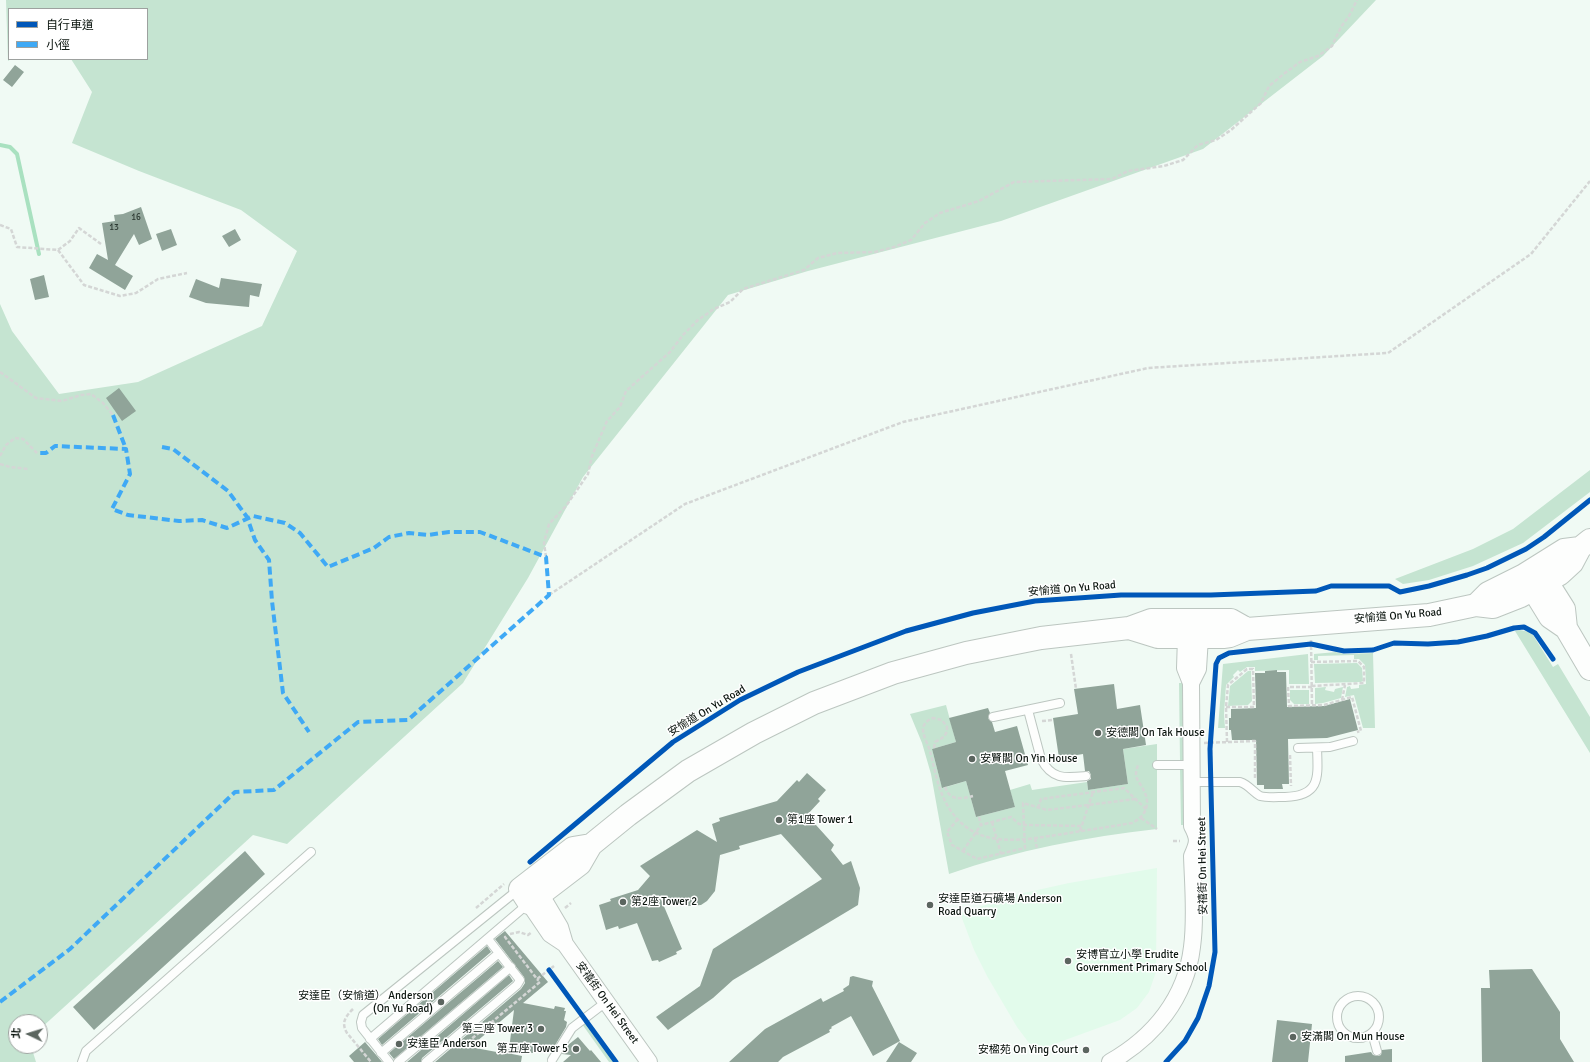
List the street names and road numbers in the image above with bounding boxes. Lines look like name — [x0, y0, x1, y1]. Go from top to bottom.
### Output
street label: 安愉道 On Yu Road — [1028, 579, 1116, 599]
street label: 安愉道 On Yu Road — [1354, 606, 1442, 626]
street label: 安愉道 On Yu Road — [666, 683, 748, 739]
street label: 安禧街 On Hei Street — [1196, 817, 1210, 915]
street label: 安禧街 On Hei Street — [573, 959, 641, 1047]

